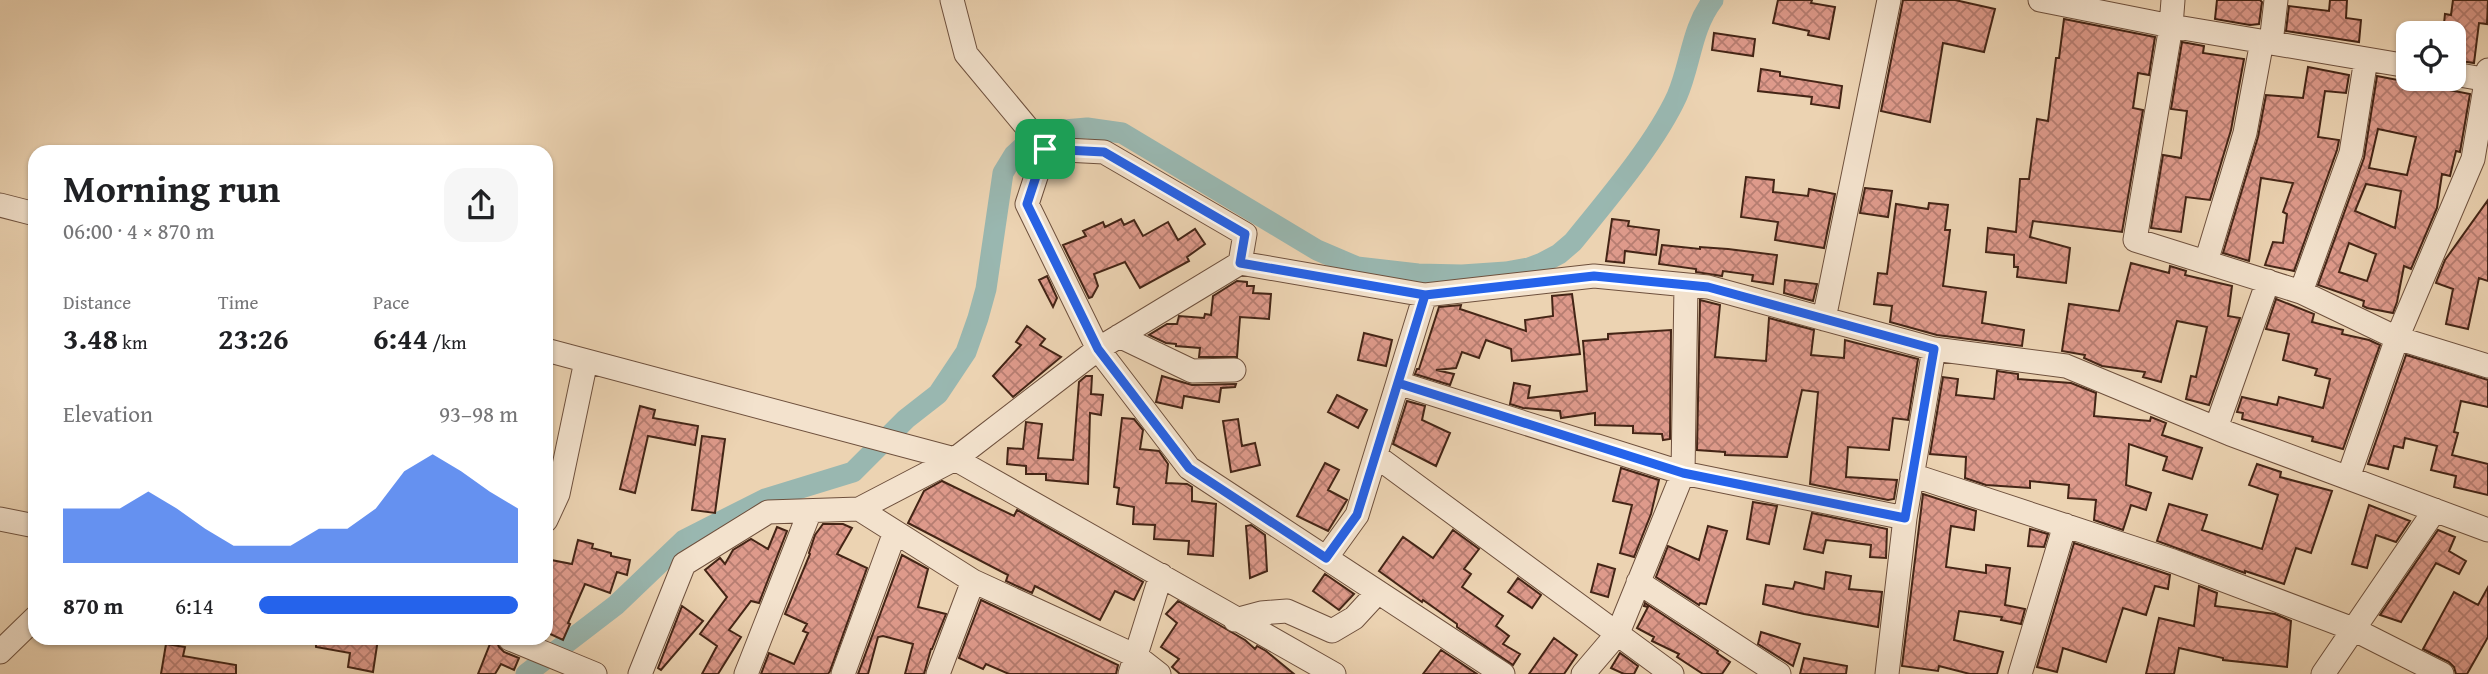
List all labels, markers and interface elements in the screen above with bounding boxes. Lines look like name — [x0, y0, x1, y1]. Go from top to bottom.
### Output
map controls — [2396, 21, 2466, 91]
button: locate — [2396, 21, 2466, 91]
pin — [1015, 119, 1075, 179]
icon: arrive — [1026, 130, 1064, 168]
text: Morning run — [63, 160, 280, 216]
button: share — [444, 168, 518, 242]
text: 06:00 · 4 × 870 m — [63, 214, 215, 247]
text: Distance — [63, 288, 131, 316]
text: Time — [218, 288, 258, 316]
text: Pace — [373, 288, 410, 316]
text: 3.48 — [63, 316, 118, 360]
text: 23:26 — [218, 316, 289, 360]
text: 6:44 — [373, 316, 428, 360]
text: km — [118, 328, 147, 356]
text: /km — [428, 328, 466, 356]
text: Elevation — [63, 397, 153, 430]
text: 93–98 m — [439, 397, 518, 430]
text: 870 m — [63, 589, 124, 622]
text: 6:14 — [175, 589, 214, 622]

